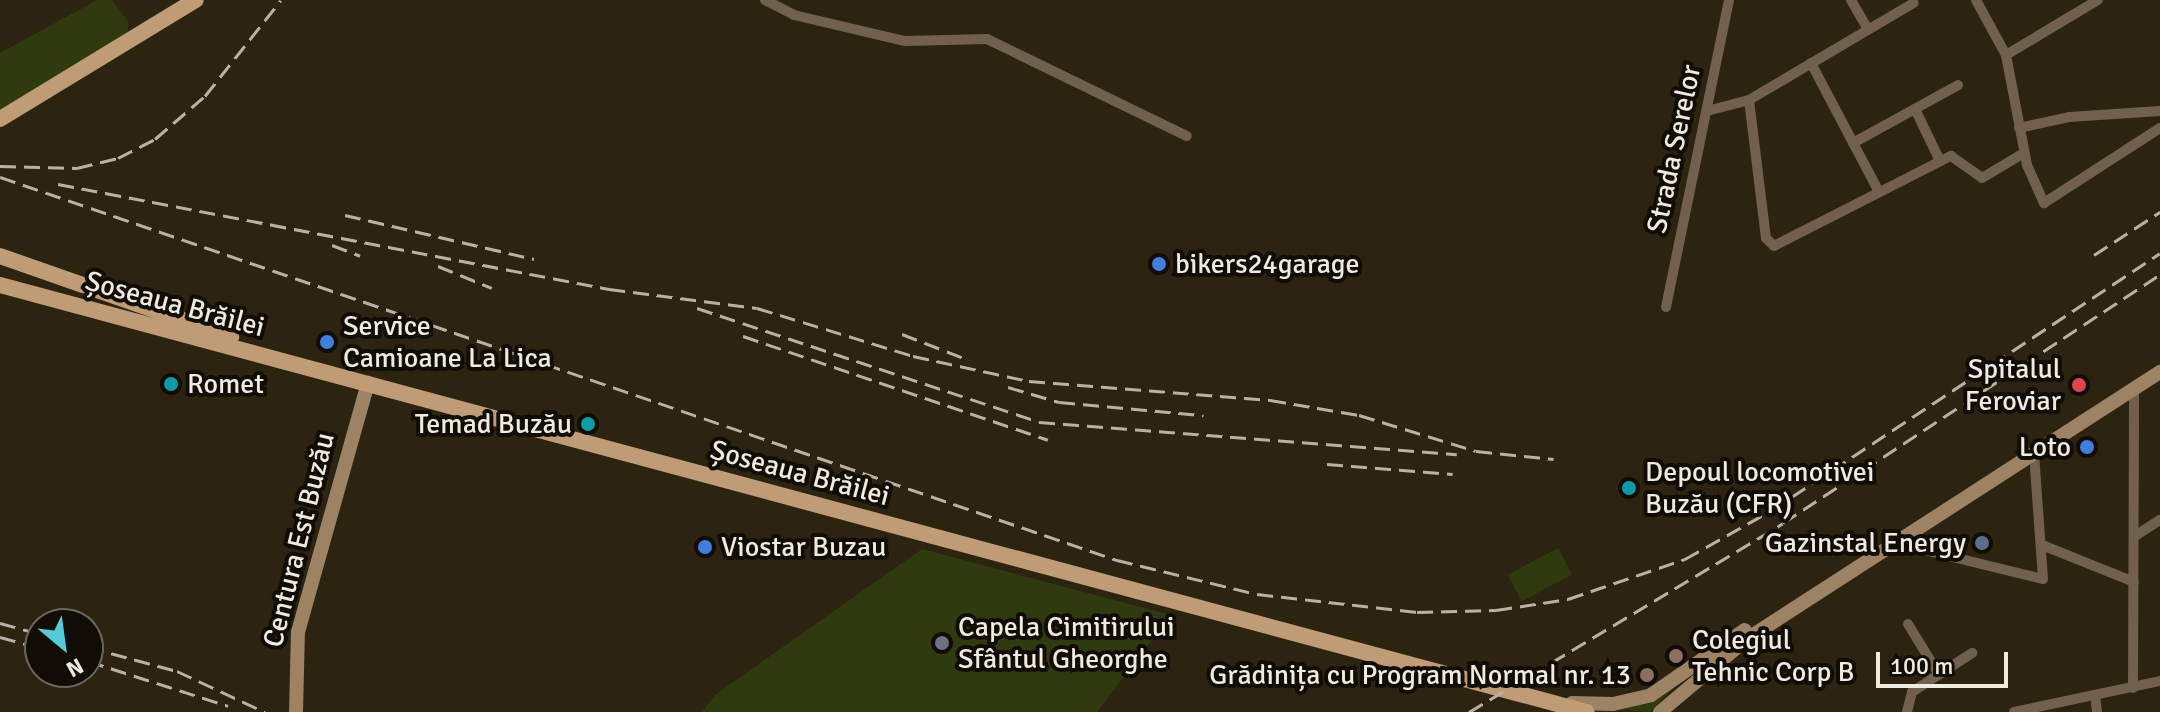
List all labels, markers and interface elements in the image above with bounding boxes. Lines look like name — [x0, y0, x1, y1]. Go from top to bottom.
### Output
street label: Strada Serelor — [1640, 62, 1708, 236]
place label: bikers24garage — [1175, 247, 1360, 281]
marker: bikers24garage — [1150, 255, 1168, 273]
street label: Șoseaua Brăilei — [82, 264, 268, 344]
place label: Service Camioane La Lica — [343, 309, 552, 375]
marker: Service Camioane La Lica — [318, 333, 336, 351]
place label: Spitalul Feroviar — [1965, 352, 2061, 418]
place label: Romet — [187, 367, 264, 401]
marker: Spitalul Feroviar — [2068, 374, 2090, 396]
marker: Romet — [162, 375, 180, 393]
place label: Temad Buzău — [415, 407, 572, 441]
marker: Temad Buzău — [579, 415, 597, 433]
street label: Centura Est Buzău — [256, 429, 342, 651]
place label: Loto — [2019, 430, 2071, 464]
street label: Șoseaua Brăilei — [707, 433, 893, 513]
marker: Loto — [2078, 438, 2096, 456]
place label: Depoul locomotivei Buzău (CFR) — [1645, 455, 1874, 521]
marker: Depoul locomotivei Buzău (CFR) — [1620, 479, 1638, 497]
place label: Gazinstal Energy — [1765, 526, 1966, 560]
place label: Viostar Buzau — [721, 530, 886, 564]
marker: Gazinstal Energy — [1973, 534, 1991, 552]
marker: Viostar Buzau — [696, 538, 714, 556]
north arrow — [24, 608, 104, 688]
place label: Capela Cimitirului Sfântul Gheorghe — [958, 610, 1175, 676]
place label: Colegiul Tehnic Corp B — [1692, 623, 1854, 689]
marker: Capela Cimitirului Sfântul Gheorghe — [933, 634, 951, 652]
scale bar — [1880, 636, 2012, 686]
marker: Colegiul Tehnic Corp B — [1667, 647, 1685, 665]
text: 100 m — [1890, 651, 1953, 681]
text: N — [62, 652, 88, 683]
place label: Grădinița cu Program Normal nr. 13 — [1209, 658, 1631, 692]
marker: Grădinița cu Program Normal nr. 13 — [1638, 666, 1656, 684]

